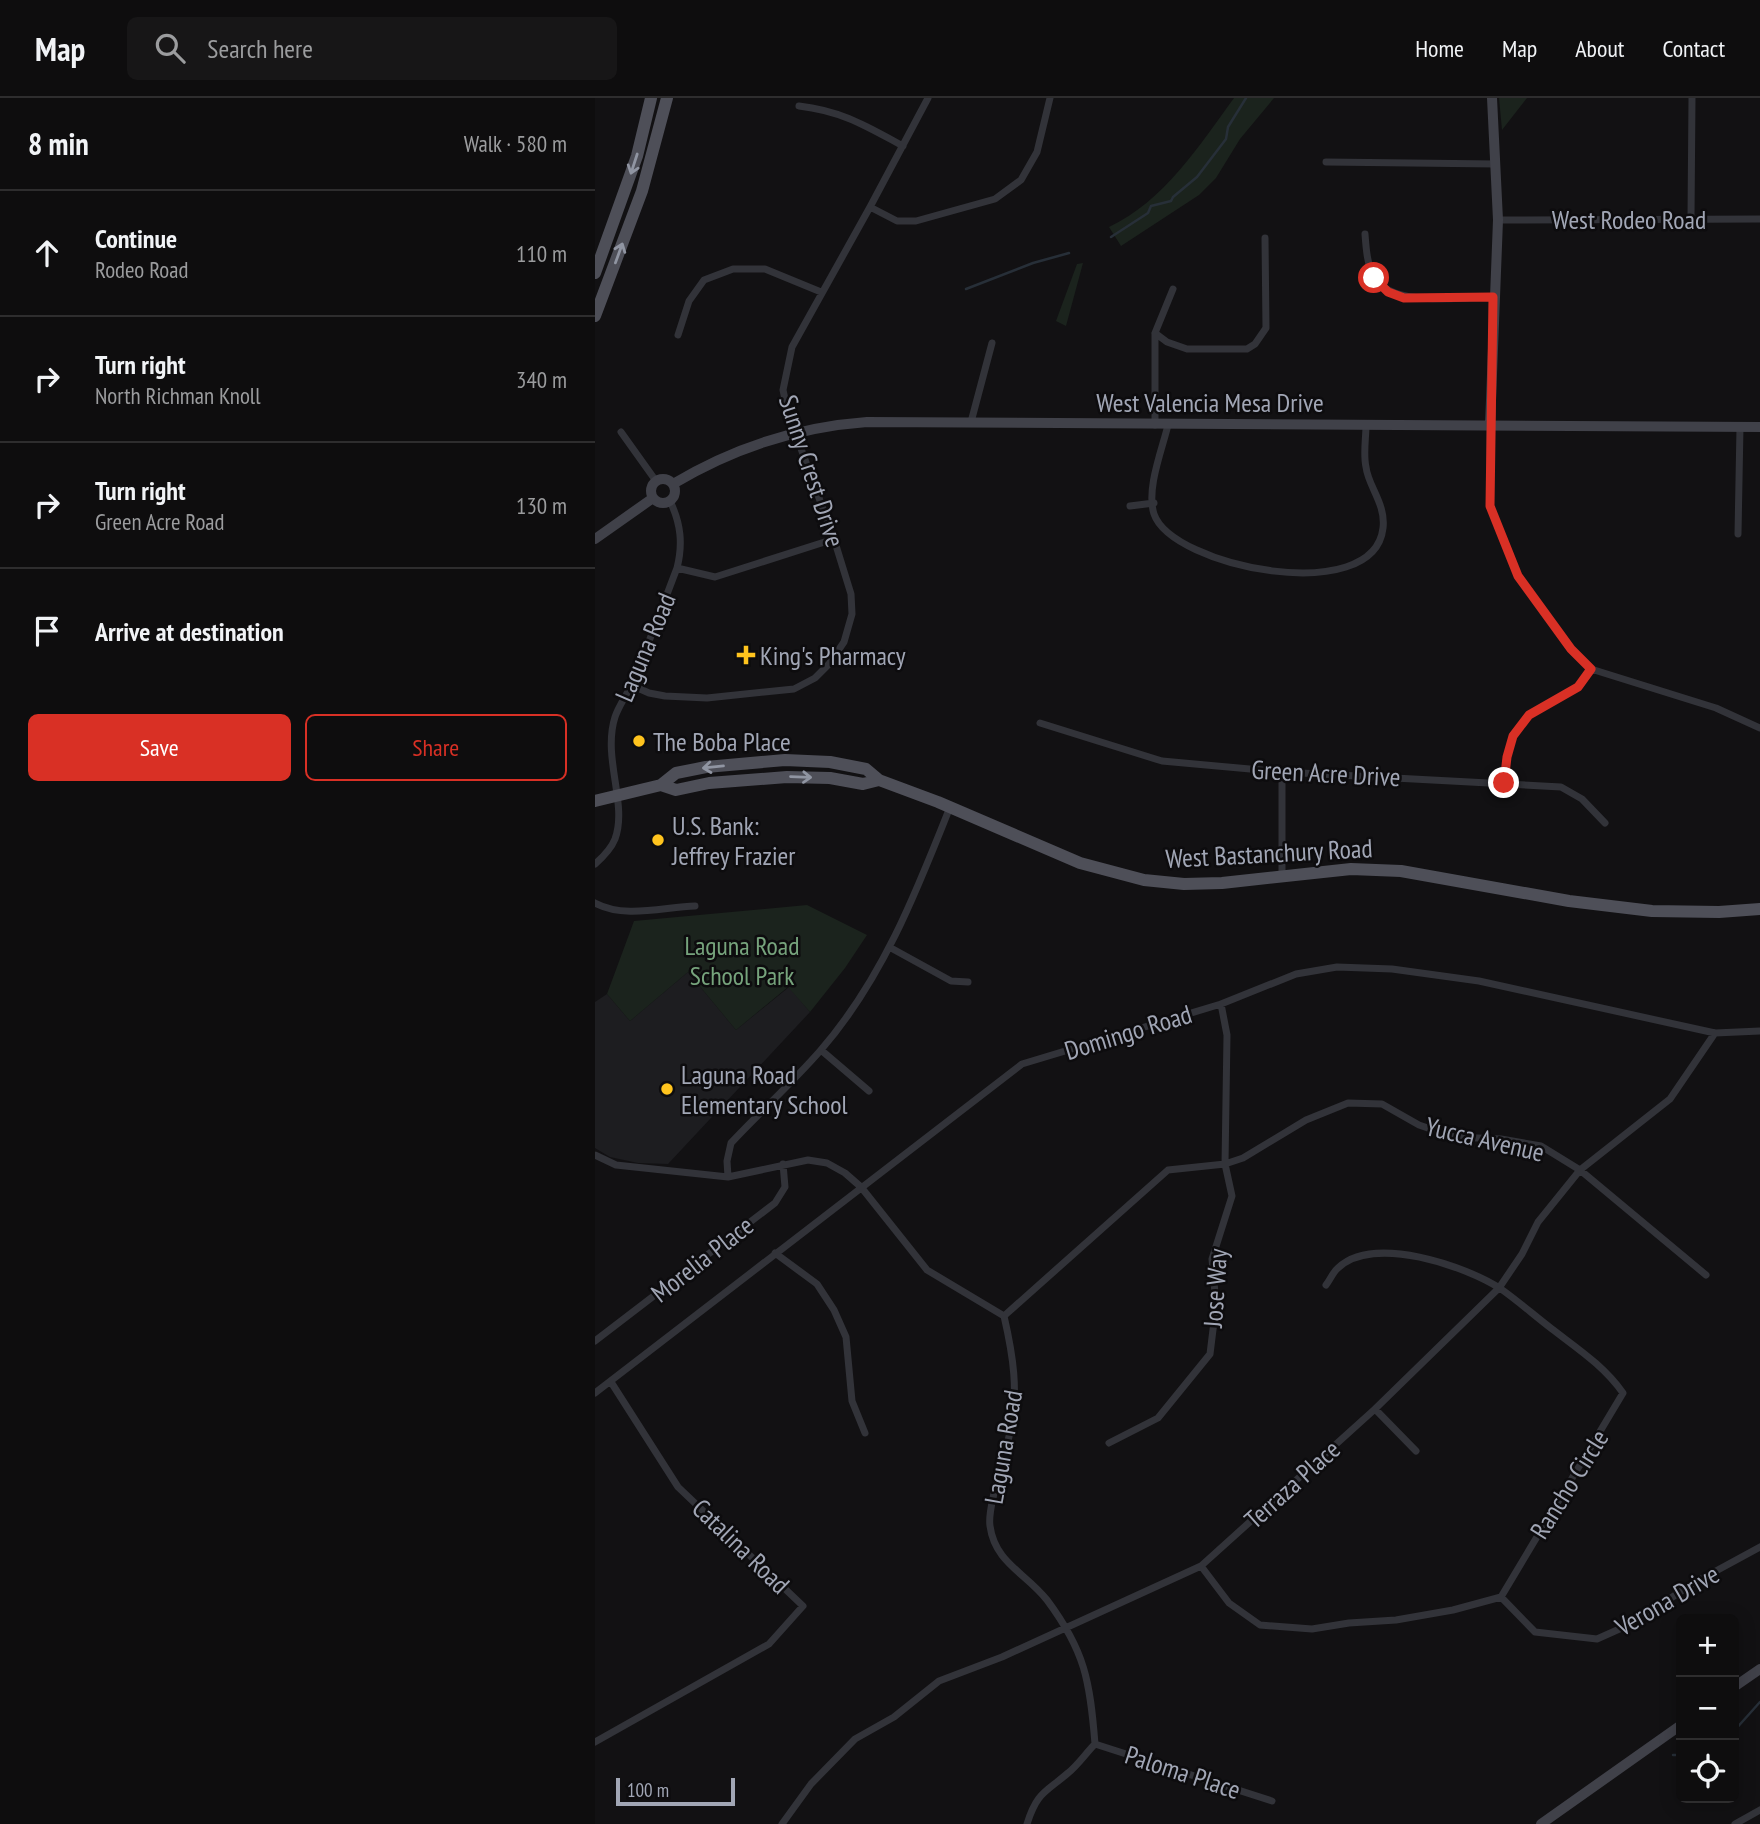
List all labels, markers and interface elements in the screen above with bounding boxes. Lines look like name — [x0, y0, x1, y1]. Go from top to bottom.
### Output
search box — [127, 17, 617, 80]
text: Map — [35, 27, 85, 70]
icon: search — [151, 29, 189, 67]
text: Search here — [207, 32, 313, 65]
text: Home — [1415, 33, 1464, 64]
text: Map — [1502, 33, 1537, 64]
text: About — [1575, 33, 1624, 64]
text: Contact — [1662, 33, 1725, 64]
text: 8 min — [28, 124, 89, 163]
text: Walk · 580 m — [464, 129, 567, 158]
one-way arrow — [627, 153, 640, 175]
street label: West Rodeo Road — [1552, 203, 1706, 236]
text: Continue — [95, 222, 177, 255]
icon: ahead — [28, 234, 66, 272]
text: 110 m — [516, 239, 567, 268]
one-way arrow — [614, 242, 627, 264]
text: Rodeo Road — [95, 255, 188, 284]
route start — [1358, 262, 1389, 293]
text: Turn right — [95, 348, 186, 381]
icon: right — [28, 360, 66, 398]
text: 340 m — [516, 365, 567, 394]
text: North Richman Knoll — [95, 381, 261, 410]
street label: West Valencia Mesa Drive — [1096, 386, 1324, 419]
street label: Sunny Crest Drive — [772, 391, 852, 551]
text: Turn right — [95, 474, 186, 507]
icon: right — [28, 486, 66, 524]
text: 130 m — [516, 491, 567, 520]
text: Green Acre Road — [95, 507, 225, 536]
street label: Laguna Road — [607, 588, 683, 706]
icon: arrive — [28, 612, 66, 650]
text: Arrive at destination — [95, 615, 284, 648]
place label: King's Pharmacy — [760, 639, 906, 672]
marker: King's Pharmacy — [738, 647, 754, 663]
button: Save — [28, 714, 291, 781]
button: Share — [305, 714, 567, 781]
place label: The Boba Place — [653, 725, 791, 758]
marker: The Boba Place — [631, 733, 647, 749]
street label: Green Acre Drive — [1251, 753, 1401, 793]
one-way arrow — [702, 760, 725, 773]
route end — [1488, 767, 1519, 798]
one-way arrow — [789, 771, 812, 784]
place label: U.S. Bank: Jeffrey Frazier — [671, 809, 795, 872]
street label: West Bastanchury Road — [1165, 831, 1373, 875]
marker: U.S. Bank: Jeffrey Frazier — [650, 832, 666, 848]
park label: Laguna Road School Park — [684, 929, 800, 992]
street label: Domingo Road — [1060, 997, 1196, 1067]
place label: Laguna Road Elementary School — [681, 1058, 848, 1121]
marker: Laguna Road Elementary School — [659, 1081, 675, 1097]
street label: Yucca Avenue — [1423, 1109, 1547, 1169]
street label: Morelia Place — [644, 1209, 760, 1309]
street label: Jose Way — [1196, 1247, 1234, 1329]
street label: Laguna Road — [977, 1387, 1029, 1507]
street label: Rancho Circle — [1523, 1423, 1615, 1545]
street label: Terraza Place — [1237, 1432, 1347, 1536]
street label: Catalina Road — [685, 1491, 797, 1601]
street label: Verona Drive — [1608, 1557, 1725, 1643]
map controls — [1676, 1614, 1739, 1803]
button: + — [1676, 1614, 1739, 1677]
button: − — [1676, 1677, 1739, 1740]
street label: Paloma Place — [1121, 1738, 1245, 1806]
button: locate — [1676, 1740, 1739, 1803]
scale bar — [616, 1775, 735, 1807]
text: 100 m — [627, 1778, 669, 1802]

